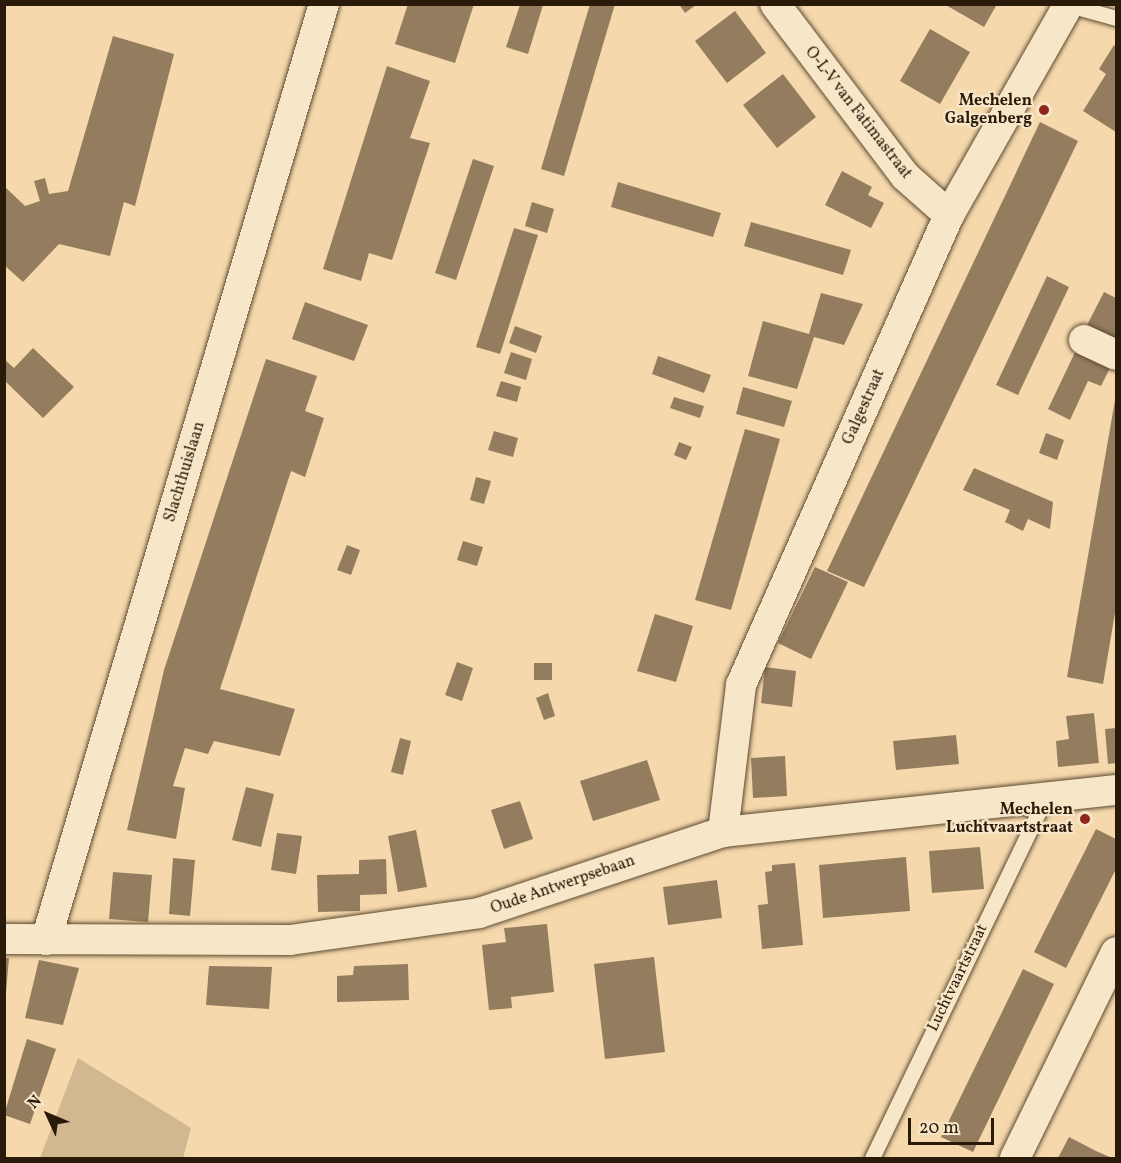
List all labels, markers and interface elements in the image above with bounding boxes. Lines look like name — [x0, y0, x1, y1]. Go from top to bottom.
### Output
street label: O-L-V van Fatimastraat — [800, 43, 916, 183]
place label: Mechelen Galgenberg — [945, 91, 1032, 129]
marker: Mechelen Galgenberg — [1037, 103, 1051, 117]
street label: Galgestraat — [839, 366, 889, 448]
street label: Slachthuislaan — [161, 419, 209, 525]
place label: Mechelen Luchtvaartstraat — [946, 800, 1073, 838]
marker: Mechelen Luchtvaartstraat — [1078, 812, 1092, 826]
street label: Oude Antwerpsebaan — [488, 851, 638, 919]
street label: Luchtvaartstraat — [924, 921, 992, 1035]
north arrow — [18, 1085, 78, 1145]
text: N — [23, 1091, 47, 1114]
scale bar — [911, 1106, 996, 1144]
text: 20 m — [919, 1116, 959, 1141]

